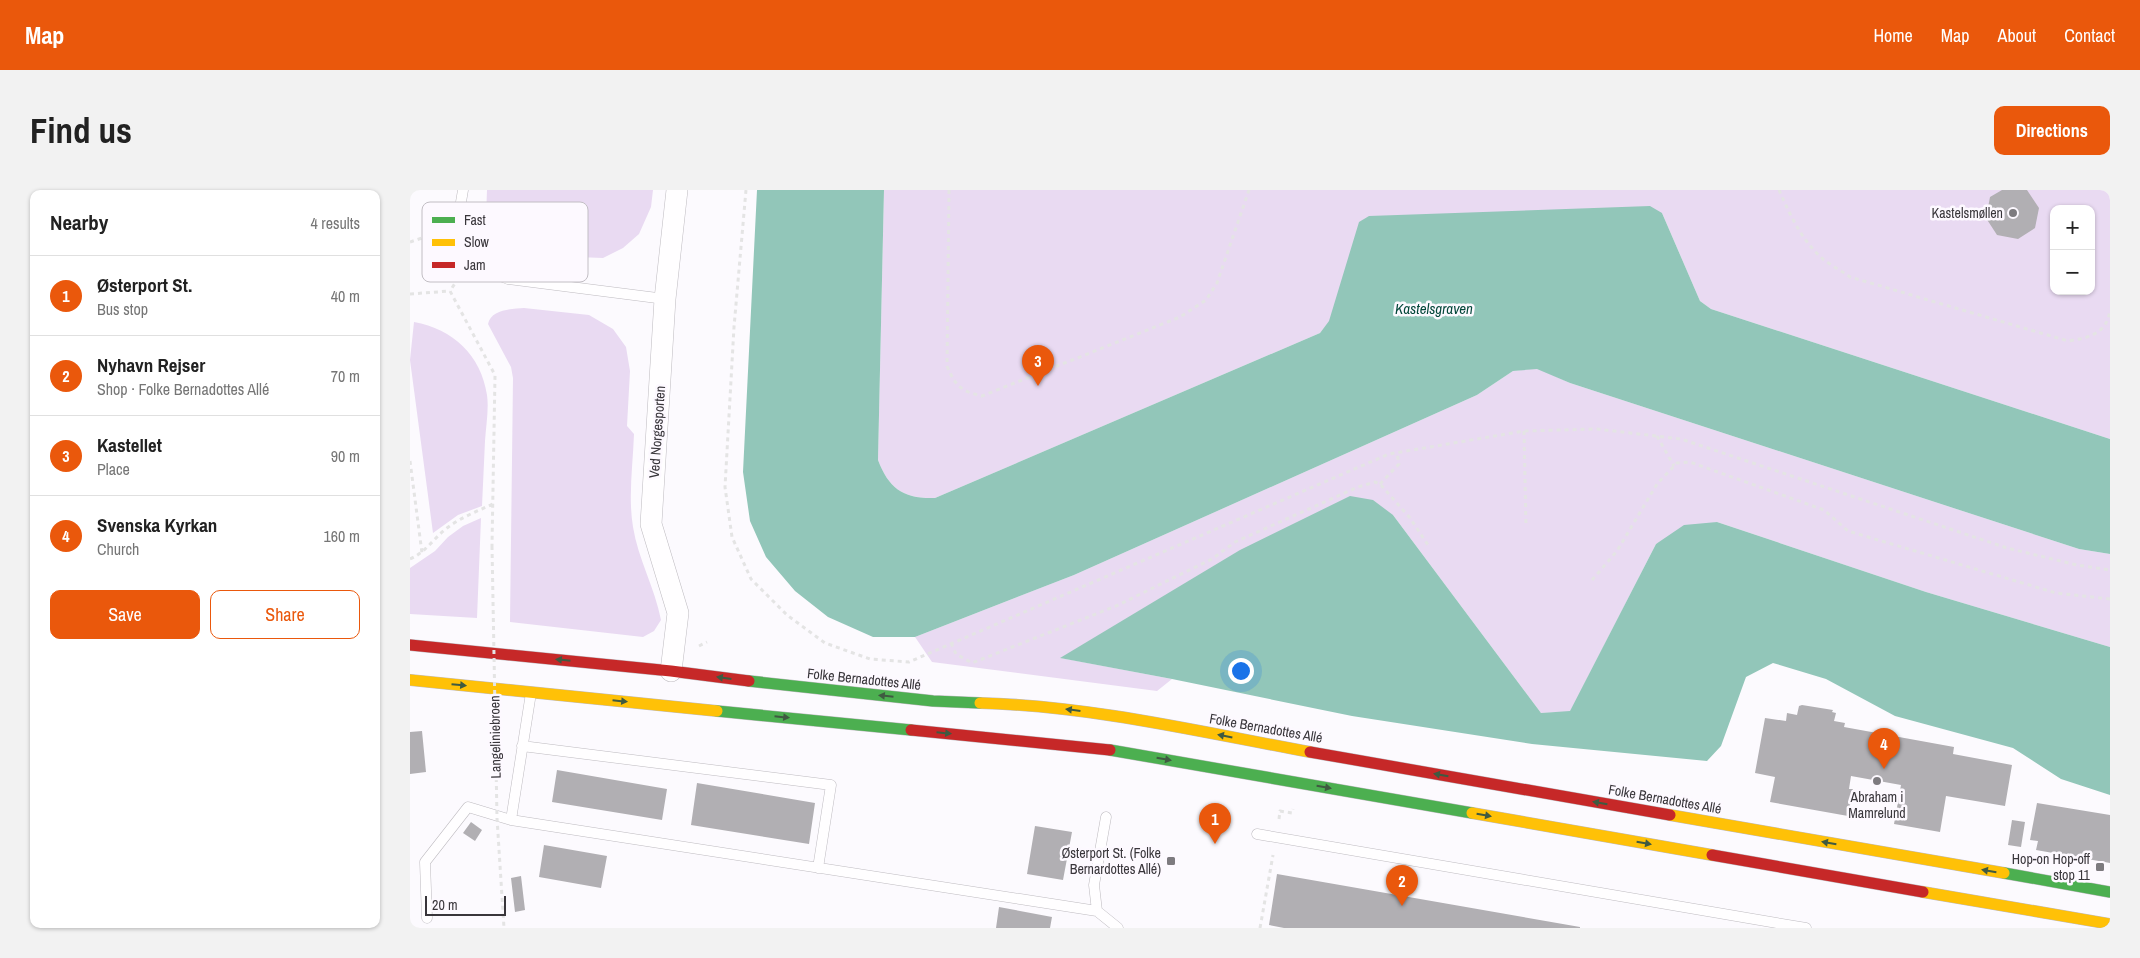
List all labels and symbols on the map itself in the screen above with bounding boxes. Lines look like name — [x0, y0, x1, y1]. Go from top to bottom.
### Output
legend — [422, 202, 588, 282]
place label: Kastelsmøllen — [1932, 204, 2003, 222]
marker: Kastelsmøllen — [2007, 207, 2019, 219]
text: Fast — [464, 211, 486, 229]
text: Slow — [464, 233, 490, 251]
text: Jam — [464, 256, 486, 274]
water label: Kastelsgraven — [1395, 298, 1473, 319]
pin: 3 — [1022, 345, 1054, 386]
street label: Ved Norgesporten — [645, 385, 669, 479]
one-way arrow — [554, 656, 570, 664]
your location — [1228, 658, 1254, 684]
street label: Folke Bernadottes Allé — [806, 664, 922, 694]
one-way arrow — [716, 674, 732, 682]
one-way arrow — [451, 681, 467, 689]
one-way arrow — [877, 692, 893, 700]
street label: Langeliniebroen — [485, 695, 505, 779]
one-way arrow — [613, 697, 629, 705]
one-way arrow — [1065, 706, 1081, 714]
street label: Folke Bernadottes Allé — [1208, 709, 1324, 747]
one-way arrow — [774, 713, 790, 721]
pin: 4 — [1868, 728, 1900, 769]
one-way arrow — [936, 729, 952, 737]
one-way arrow — [1218, 732, 1233, 740]
one-way arrow — [1157, 755, 1173, 763]
one-way arrow — [1433, 771, 1449, 779]
marker: Abraham i Mamrelund — [1871, 775, 1883, 787]
street label: Folke Bernadottes Allé — [1607, 780, 1723, 818]
one-way arrow — [1317, 783, 1333, 791]
place label: Abraham i Mamrelund — [1848, 788, 1906, 822]
one-way arrow — [1592, 799, 1608, 807]
pin: 1 — [1199, 803, 1231, 844]
one-way arrow — [1477, 811, 1493, 819]
one-way arrow — [1637, 839, 1653, 847]
one-way arrow — [1821, 839, 1837, 847]
place label: Østerport St. (Folke Bernardottes Allé) — [1061, 844, 1161, 878]
place label: Hop-on Hop-off stop 11 — [2012, 850, 2091, 884]
marker: Østerport St. (Folke Bernardottes Allé) — [1165, 855, 1177, 867]
marker: Hop-on Hop-off stop 11 — [2094, 861, 2106, 873]
pin: 2 — [1386, 865, 1418, 906]
one-way arrow — [1981, 867, 1997, 875]
scale bar — [425, 893, 506, 916]

